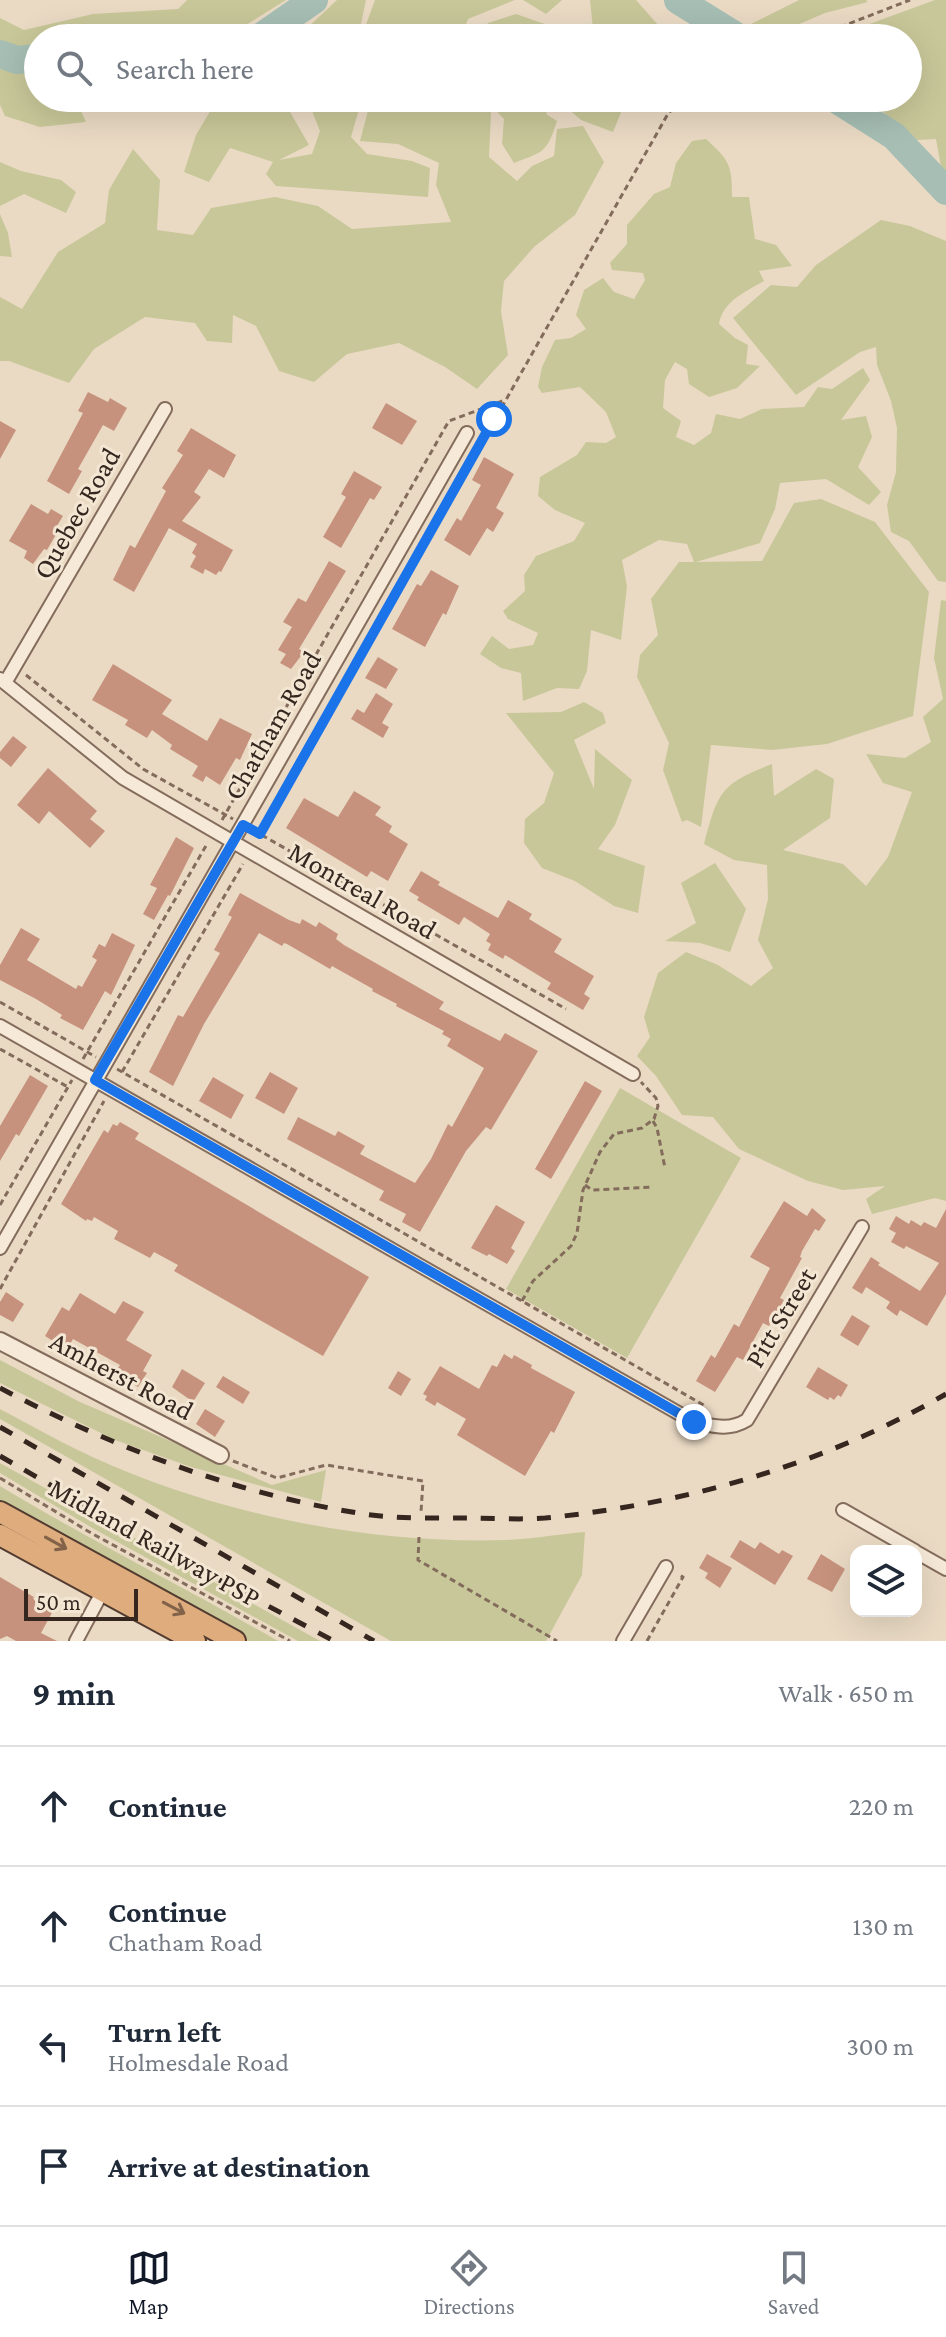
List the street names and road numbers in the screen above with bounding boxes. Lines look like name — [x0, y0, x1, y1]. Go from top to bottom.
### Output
street label: Quebec Road — [26, 442, 127, 584]
street label: Chatham Road — [217, 645, 328, 805]
street label: Montreal Road — [283, 836, 442, 945]
street label: Pitt Street — [739, 1261, 823, 1373]
street label: Amherst Road — [45, 1325, 199, 1426]
street label: Midland Railway PSP — [44, 1472, 266, 1613]

